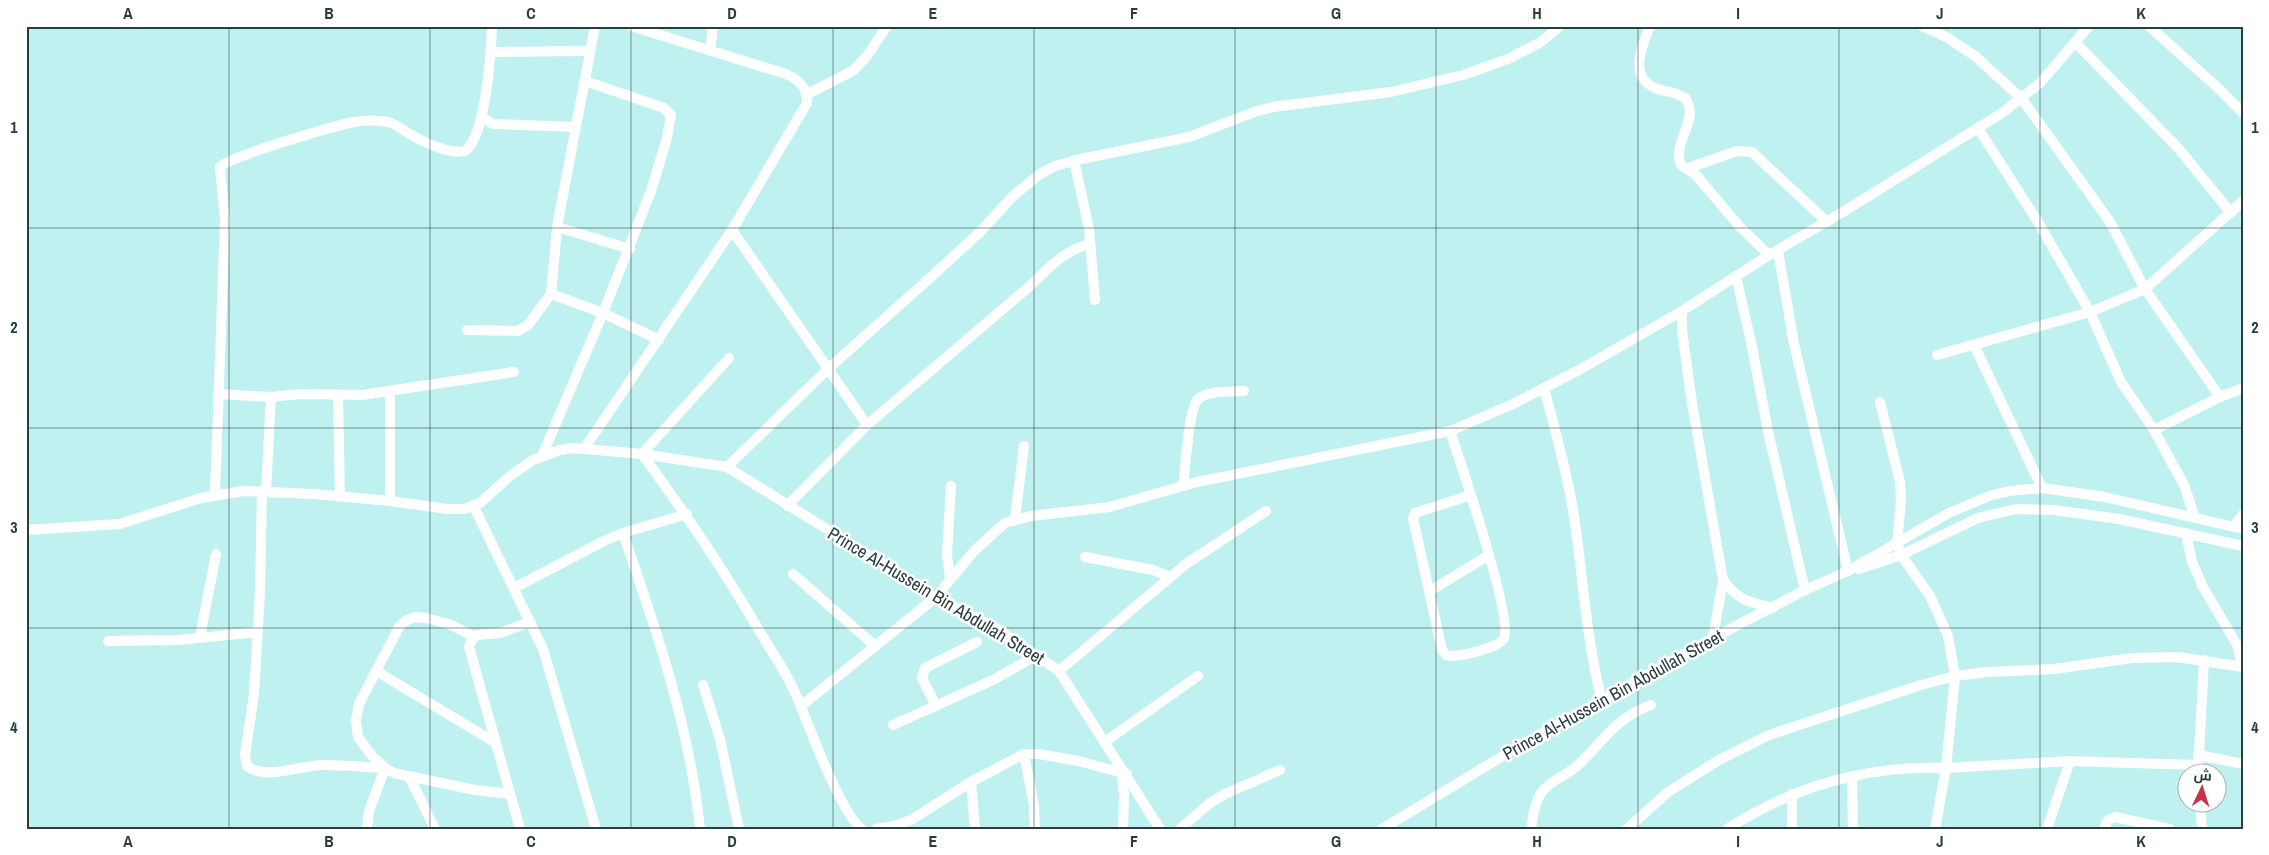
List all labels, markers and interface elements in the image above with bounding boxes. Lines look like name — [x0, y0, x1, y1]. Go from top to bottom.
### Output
text: A — [123, 2, 133, 24]
text: B — [324, 2, 334, 24]
text: C — [526, 2, 536, 24]
text: D — [727, 2, 737, 24]
text: E — [929, 2, 938, 24]
text: F — [1130, 2, 1138, 24]
text: G — [1331, 2, 1341, 24]
text: H — [1532, 2, 1542, 24]
text: I — [1736, 2, 1740, 24]
text: J — [1936, 2, 1944, 24]
text: K — [2136, 2, 2146, 24]
text: 1 — [10, 116, 18, 138]
text: 1 — [2251, 116, 2259, 138]
text: 2 — [10, 316, 18, 338]
text: 2 — [2251, 316, 2259, 338]
text: 3 — [10, 516, 18, 538]
text: 3 — [2251, 516, 2259, 538]
street label: Prince Al-Hussein Bin Abdullah Street — [823, 521, 1049, 670]
street label: Prince Al-Hussein Bin Abdullah Street — [1498, 623, 1728, 766]
text: 4 — [10, 716, 18, 738]
text: 4 — [2251, 716, 2259, 738]
north arrow — [2176, 762, 2226, 812]
text: ش — [2193, 765, 2213, 785]
text: A — [123, 830, 133, 852]
text: B — [324, 830, 334, 852]
text: C — [526, 830, 536, 852]
text: D — [727, 830, 737, 852]
text: E — [929, 830, 938, 852]
text: F — [1130, 830, 1138, 852]
text: G — [1331, 830, 1341, 852]
text: H — [1532, 830, 1542, 852]
text: I — [1736, 830, 1740, 852]
text: J — [1936, 830, 1944, 852]
text: K — [2136, 830, 2146, 852]

